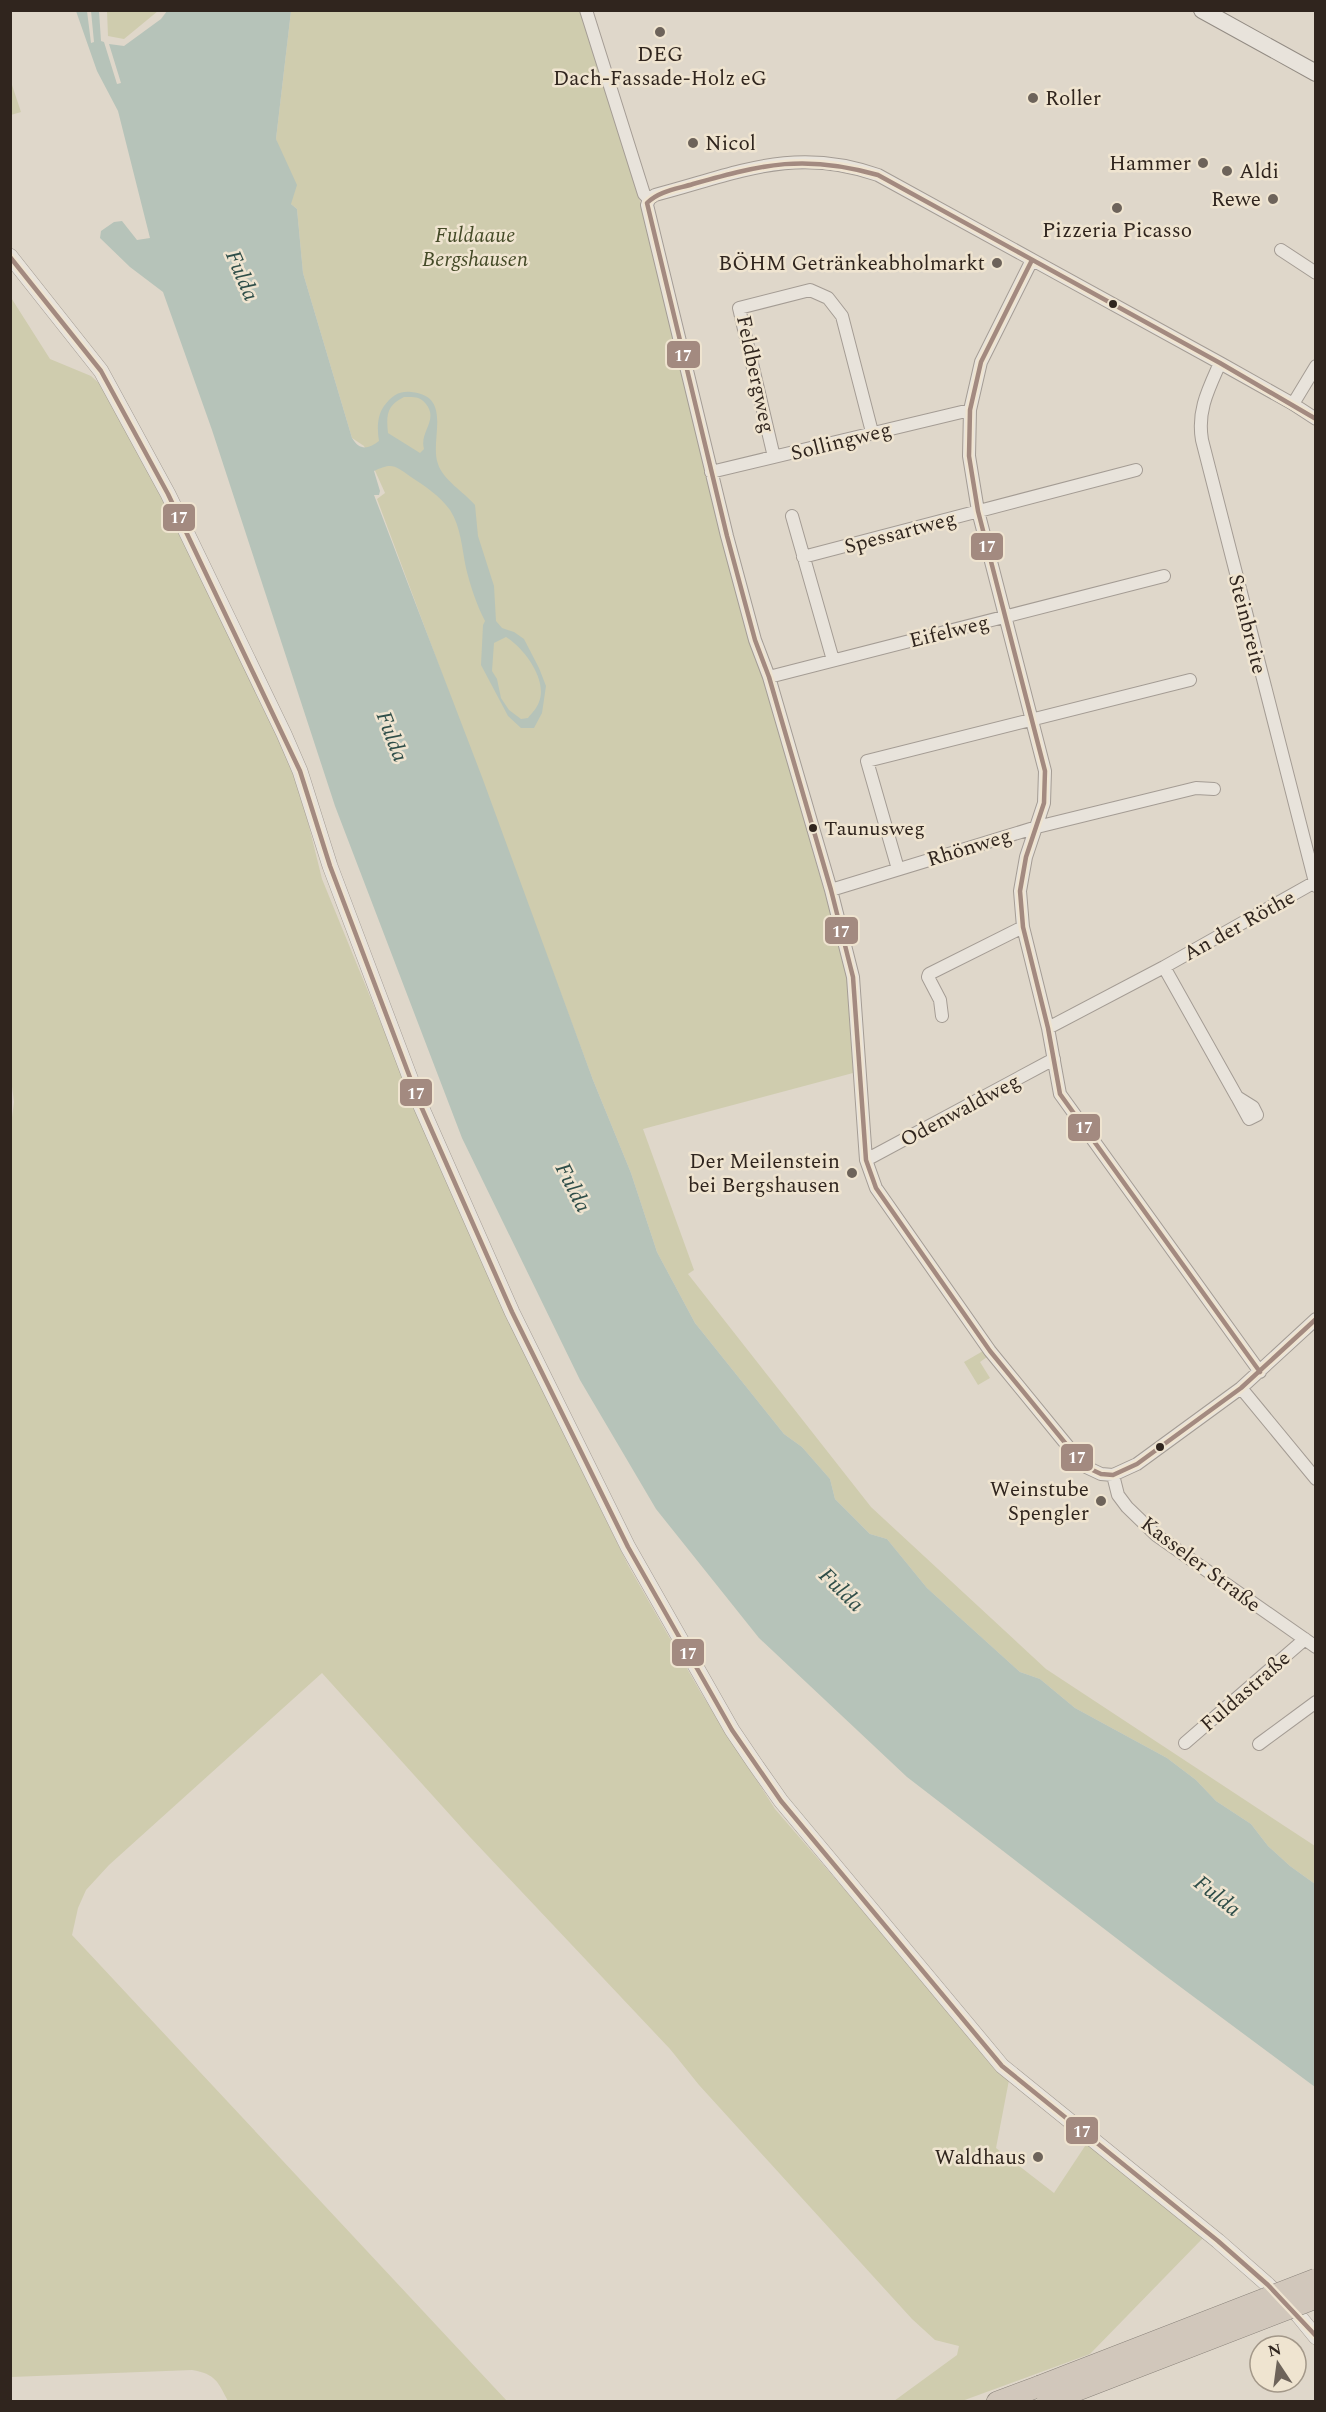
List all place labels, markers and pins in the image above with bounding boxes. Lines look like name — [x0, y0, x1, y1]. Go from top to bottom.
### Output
marker: DEG Dach-Fassade-Holz eG — [653, 25, 667, 39]
place label: DEG Dach-Fassade-Holz eG — [553, 39, 767, 95]
place label: Roller — [1045, 83, 1101, 115]
marker: Roller — [1026, 91, 1040, 105]
place label: Nicol — [705, 128, 756, 160]
marker: Nicol — [686, 136, 700, 150]
place label: Hammer — [1109, 148, 1191, 180]
marker: Hammer — [1196, 156, 1210, 170]
place label: Aldi — [1239, 156, 1279, 188]
marker: Aldi — [1220, 164, 1234, 178]
place label: Rewe — [1211, 184, 1261, 216]
marker: Rewe — [1266, 192, 1280, 206]
marker: Pizzeria Picasso — [1110, 201, 1124, 215]
place label: Pizzeria Picasso — [1042, 215, 1192, 247]
place label: BÖHM Getränkeabholmarkt — [718, 248, 985, 280]
marker: BÖHM Getränkeabholmarkt — [990, 256, 1004, 270]
unlabelled marker — [1107, 298, 1119, 310]
place label: Taunusweg — [824, 814, 925, 844]
marker: Taunusweg — [807, 822, 819, 834]
place label: Der Meilenstein bei Bergshausen — [688, 1146, 840, 1202]
marker: Der Meilenstein bei Bergshausen — [845, 1166, 859, 1180]
unlabelled marker — [1154, 1441, 1166, 1453]
place label: Weinstube Spengler — [990, 1474, 1089, 1530]
marker: Weinstube Spengler — [1094, 1494, 1108, 1508]
place label: Waldhaus — [935, 2142, 1026, 2174]
marker: Waldhaus — [1031, 2150, 1045, 2164]

